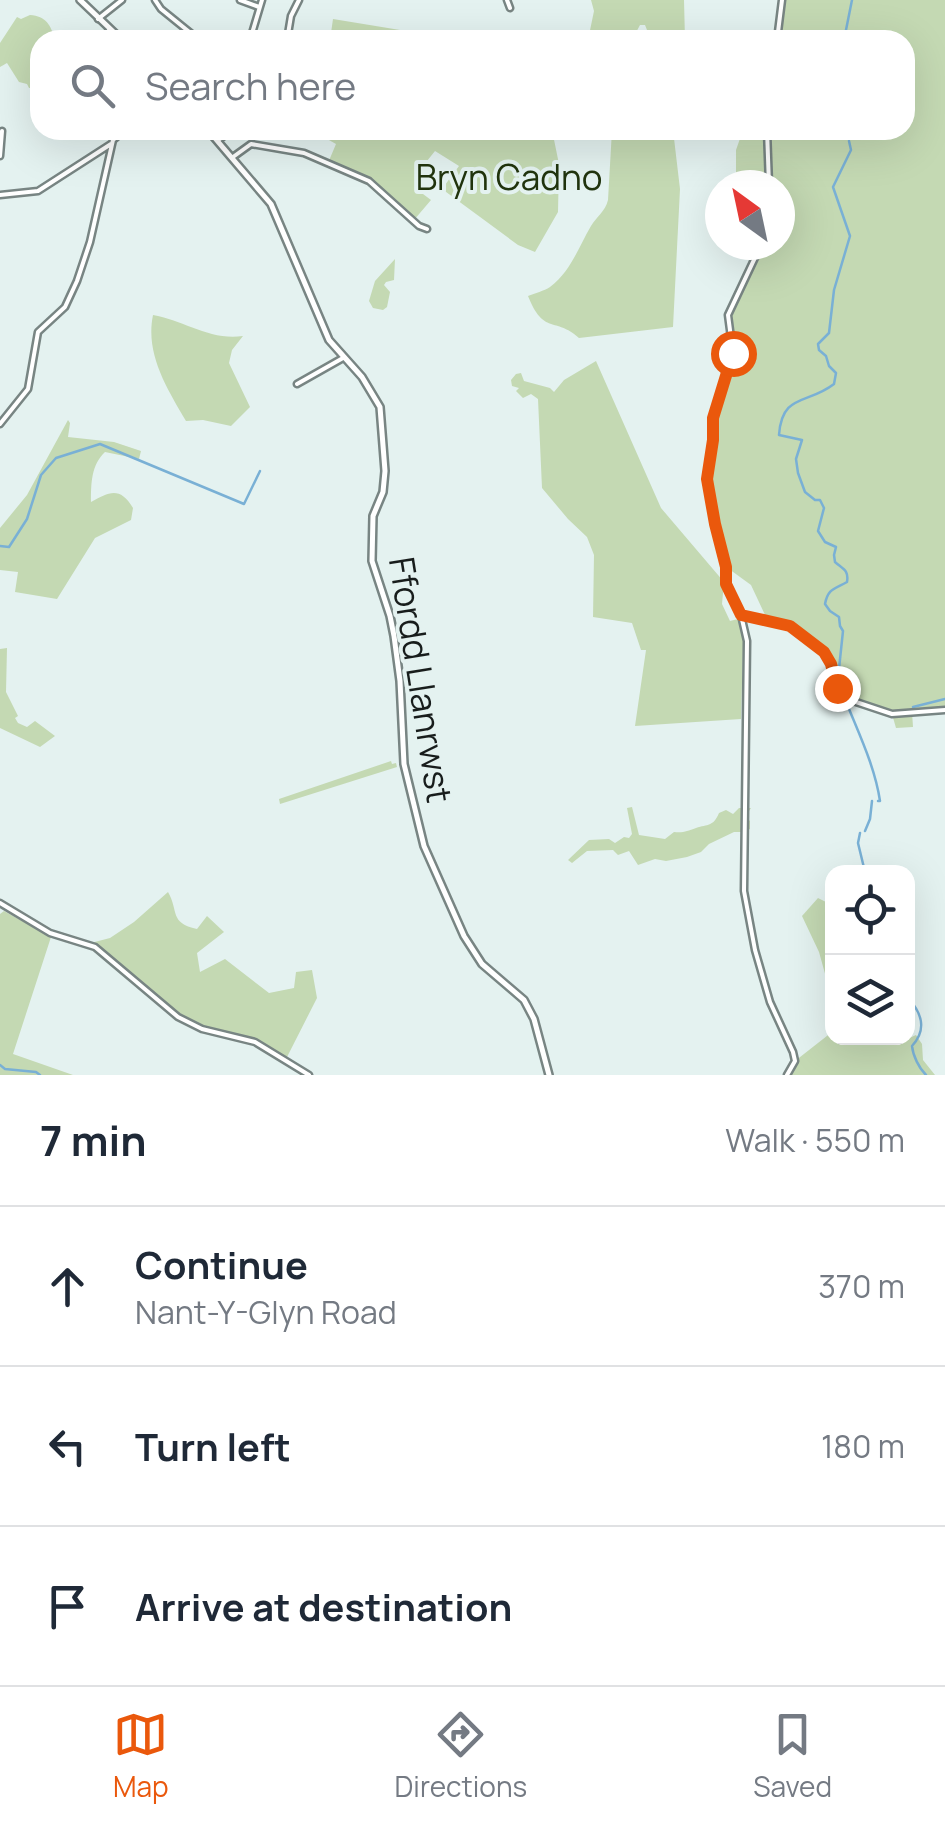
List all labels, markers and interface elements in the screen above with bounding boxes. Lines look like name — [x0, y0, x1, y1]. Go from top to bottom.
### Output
search box — [30, 30, 915, 140]
icon: search — [65, 58, 120, 113]
text: Search here — [145, 59, 356, 111]
park label: Bryn Cadno — [416, 153, 602, 201]
north arrow — [705, 170, 795, 260]
route start — [711, 331, 757, 377]
street label: Ffordd Llanrwst — [378, 554, 464, 806]
route end — [815, 666, 861, 712]
map controls — [825, 865, 915, 1045]
button: locate — [825, 865, 915, 955]
button: layers — [825, 955, 915, 1045]
text: 7 min — [40, 1111, 147, 1169]
text: Walk · 550 m — [725, 1118, 905, 1162]
text: Continue — [135, 1238, 308, 1290]
icon: ahead — [40, 1259, 95, 1314]
text: 370 m — [818, 1264, 905, 1308]
text: Nant-Y-Glyn Road — [135, 1290, 397, 1334]
icon: left — [40, 1419, 95, 1474]
text: Turn left — [135, 1420, 291, 1472]
text: 180 m — [821, 1424, 905, 1468]
icon: arrive — [40, 1579, 95, 1634]
text: Arrive at destination — [135, 1580, 512, 1632]
tab: Map — [113, 1707, 169, 1805]
tab: Directions — [395, 1707, 527, 1805]
tab: Saved — [753, 1707, 832, 1805]

